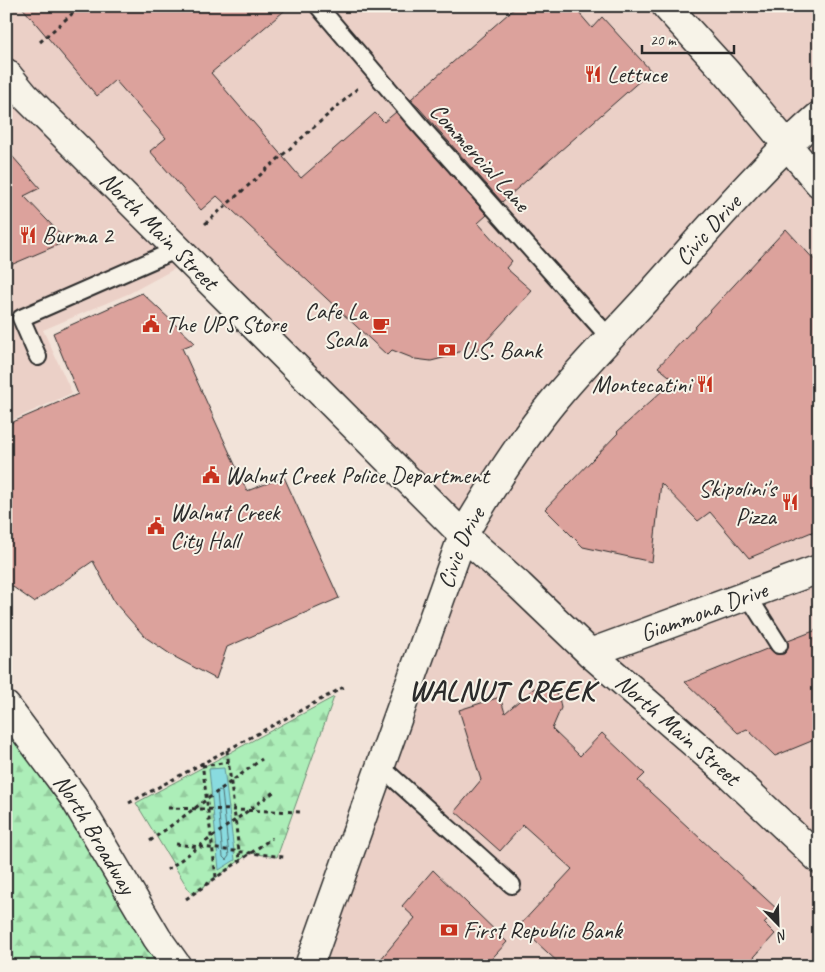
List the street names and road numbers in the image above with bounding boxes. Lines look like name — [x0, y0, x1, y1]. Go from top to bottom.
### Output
street label: Commercial Lane — [423, 96, 538, 219]
street label: North Main Street — [94, 165, 226, 298]
street label: Civic Drive — [668, 186, 749, 272]
street label: Civic Drive — [430, 500, 492, 592]
street label: Giammona Drive — [636, 574, 773, 648]
street label: North Main Street — [609, 667, 748, 793]
street label: North Broadway — [47, 768, 144, 901]

